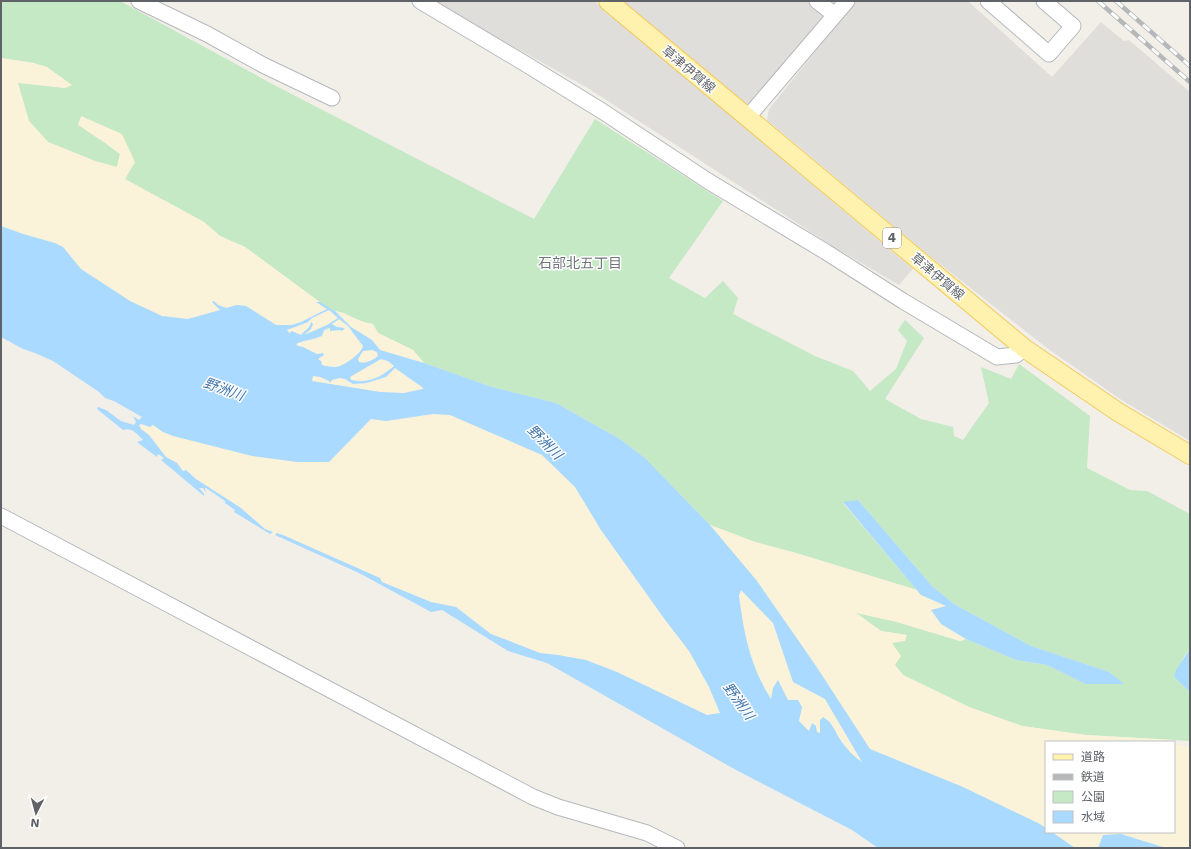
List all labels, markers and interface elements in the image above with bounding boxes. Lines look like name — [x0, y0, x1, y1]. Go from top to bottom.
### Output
street label: 草津伊賀線 — [659, 43, 718, 96]
road number: 4 — [883, 228, 901, 248]
street label: 草津伊賀線 — [908, 250, 967, 303]
district label: 石部北五丁目 — [538, 255, 622, 271]
water label: 野洲川 — [202, 374, 248, 404]
water label: 野洲川 — [524, 421, 567, 464]
water label: 野洲川 — [720, 679, 759, 724]
legend — [1045, 741, 1175, 833]
text: 道路 — [1081, 750, 1105, 764]
text: 鉄道 — [1081, 770, 1105, 784]
text: 公園 — [1081, 790, 1105, 804]
north arrow — [16, 793, 56, 833]
text: 水域 — [1081, 810, 1105, 824]
text: N — [30, 816, 40, 829]

